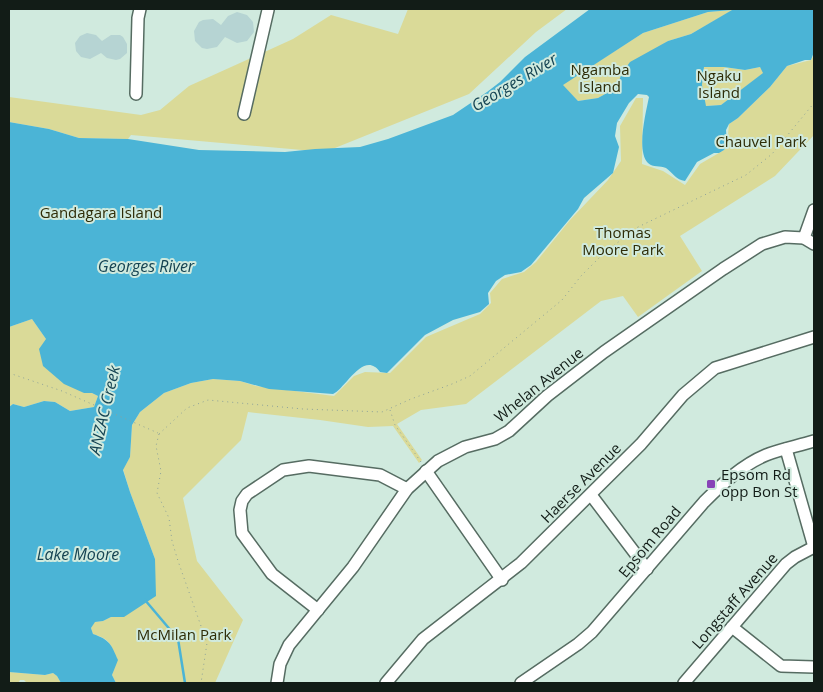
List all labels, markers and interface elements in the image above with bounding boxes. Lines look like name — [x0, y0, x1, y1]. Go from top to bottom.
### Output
water label: Georges River — [467, 47, 562, 116]
park label: Ngamba Island — [570, 59, 630, 96]
park label: Ngaku Island — [697, 65, 741, 102]
park label: Chauvel Park — [715, 131, 807, 151]
park label: Gandagara Island — [40, 202, 162, 222]
park label: Thomas Moore Park — [582, 222, 664, 259]
water label: Georges River — [98, 255, 195, 277]
street label: Whelan Avenue — [490, 342, 587, 426]
water label: ANZAC Creek — [83, 362, 125, 458]
street label: Haerse Avenue — [536, 438, 625, 527]
place label: Epsom Rd opp Bon St — [721, 464, 798, 501]
marker: Epsom Rd opp Bon St — [705, 478, 717, 490]
street label: Epsom Road — [614, 502, 685, 581]
water label: Lake Moore — [37, 543, 119, 565]
street label: Longstaff Avenue — [687, 548, 782, 653]
park label: McMilan Park — [137, 624, 231, 644]

